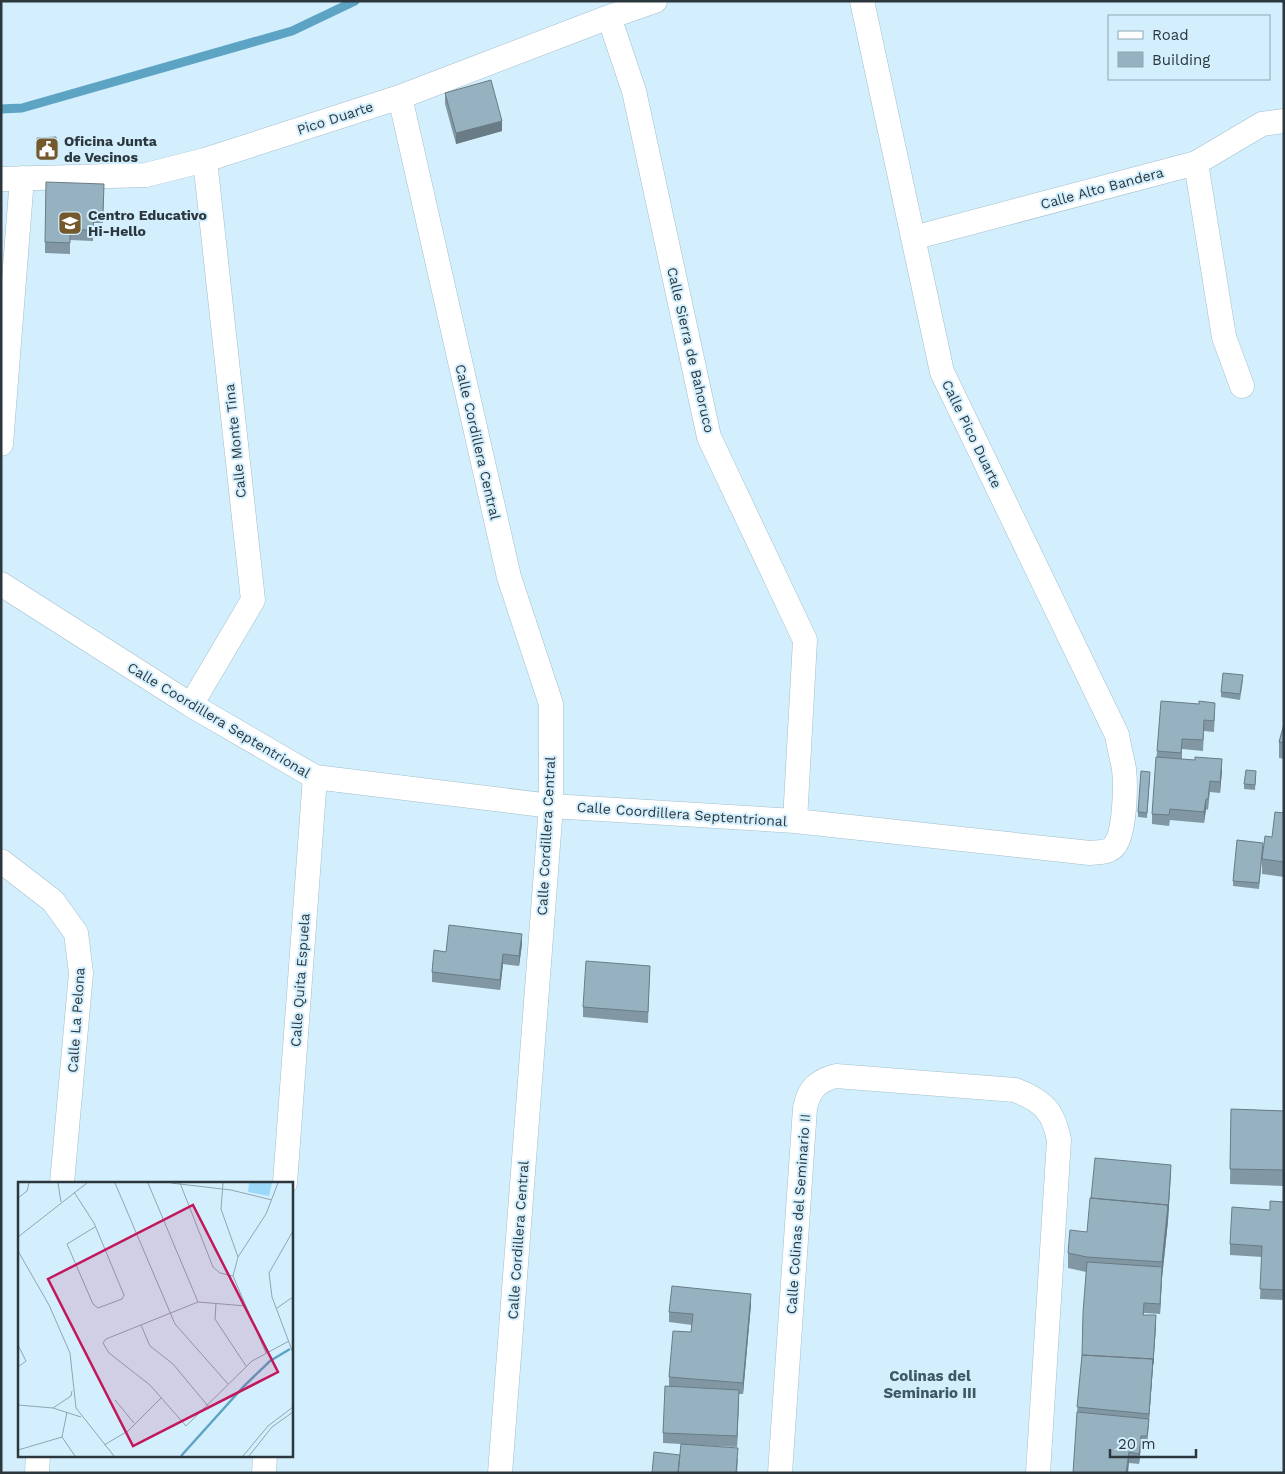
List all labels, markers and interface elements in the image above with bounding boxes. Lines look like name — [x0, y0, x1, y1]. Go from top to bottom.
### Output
legend — [1108, 15, 1270, 80]
text: Road — [1152, 26, 1189, 44]
text: Building — [1152, 51, 1210, 69]
street label: Pico Duarte — [295, 98, 375, 138]
place label: Oficina Junta de Vecinos — [64, 133, 158, 165]
public building icon: Oficina Junta de Vecinos — [34, 136, 60, 162]
street label: Calle Alto Bandera — [1039, 164, 1165, 212]
place label: Centro Educativo Hi-Hello — [88, 207, 207, 239]
school or university icon: Centro Educativo Hi-Hello — [57, 210, 83, 236]
street label: Calle Sierra de Bahoruco — [664, 266, 718, 434]
street label: Calle Cordillera Central — [452, 363, 504, 522]
street label: Calle Pico Duarte — [939, 377, 1005, 491]
street label: Calle Monte Tina — [221, 383, 249, 499]
street label: Calle Coordillera Septentrional — [125, 659, 314, 781]
street label: Calle Cordillera Central — [534, 755, 558, 916]
street label: Calle Coordillera Septentrional — [576, 799, 788, 829]
street label: Calle Quita Espuela — [287, 913, 313, 1047]
street label: Calle La Pelona — [64, 967, 88, 1073]
street label: Calle Colinas del Seminario II — [783, 1113, 813, 1315]
street label: Calle Cordillera Central — [504, 1159, 532, 1320]
inset map — [18, 1182, 292, 1456]
district label: Colinas del Seminario III — [883, 1367, 977, 1402]
scale bar — [1110, 1426, 1196, 1458]
text: 20 m — [1118, 1435, 1156, 1453]

